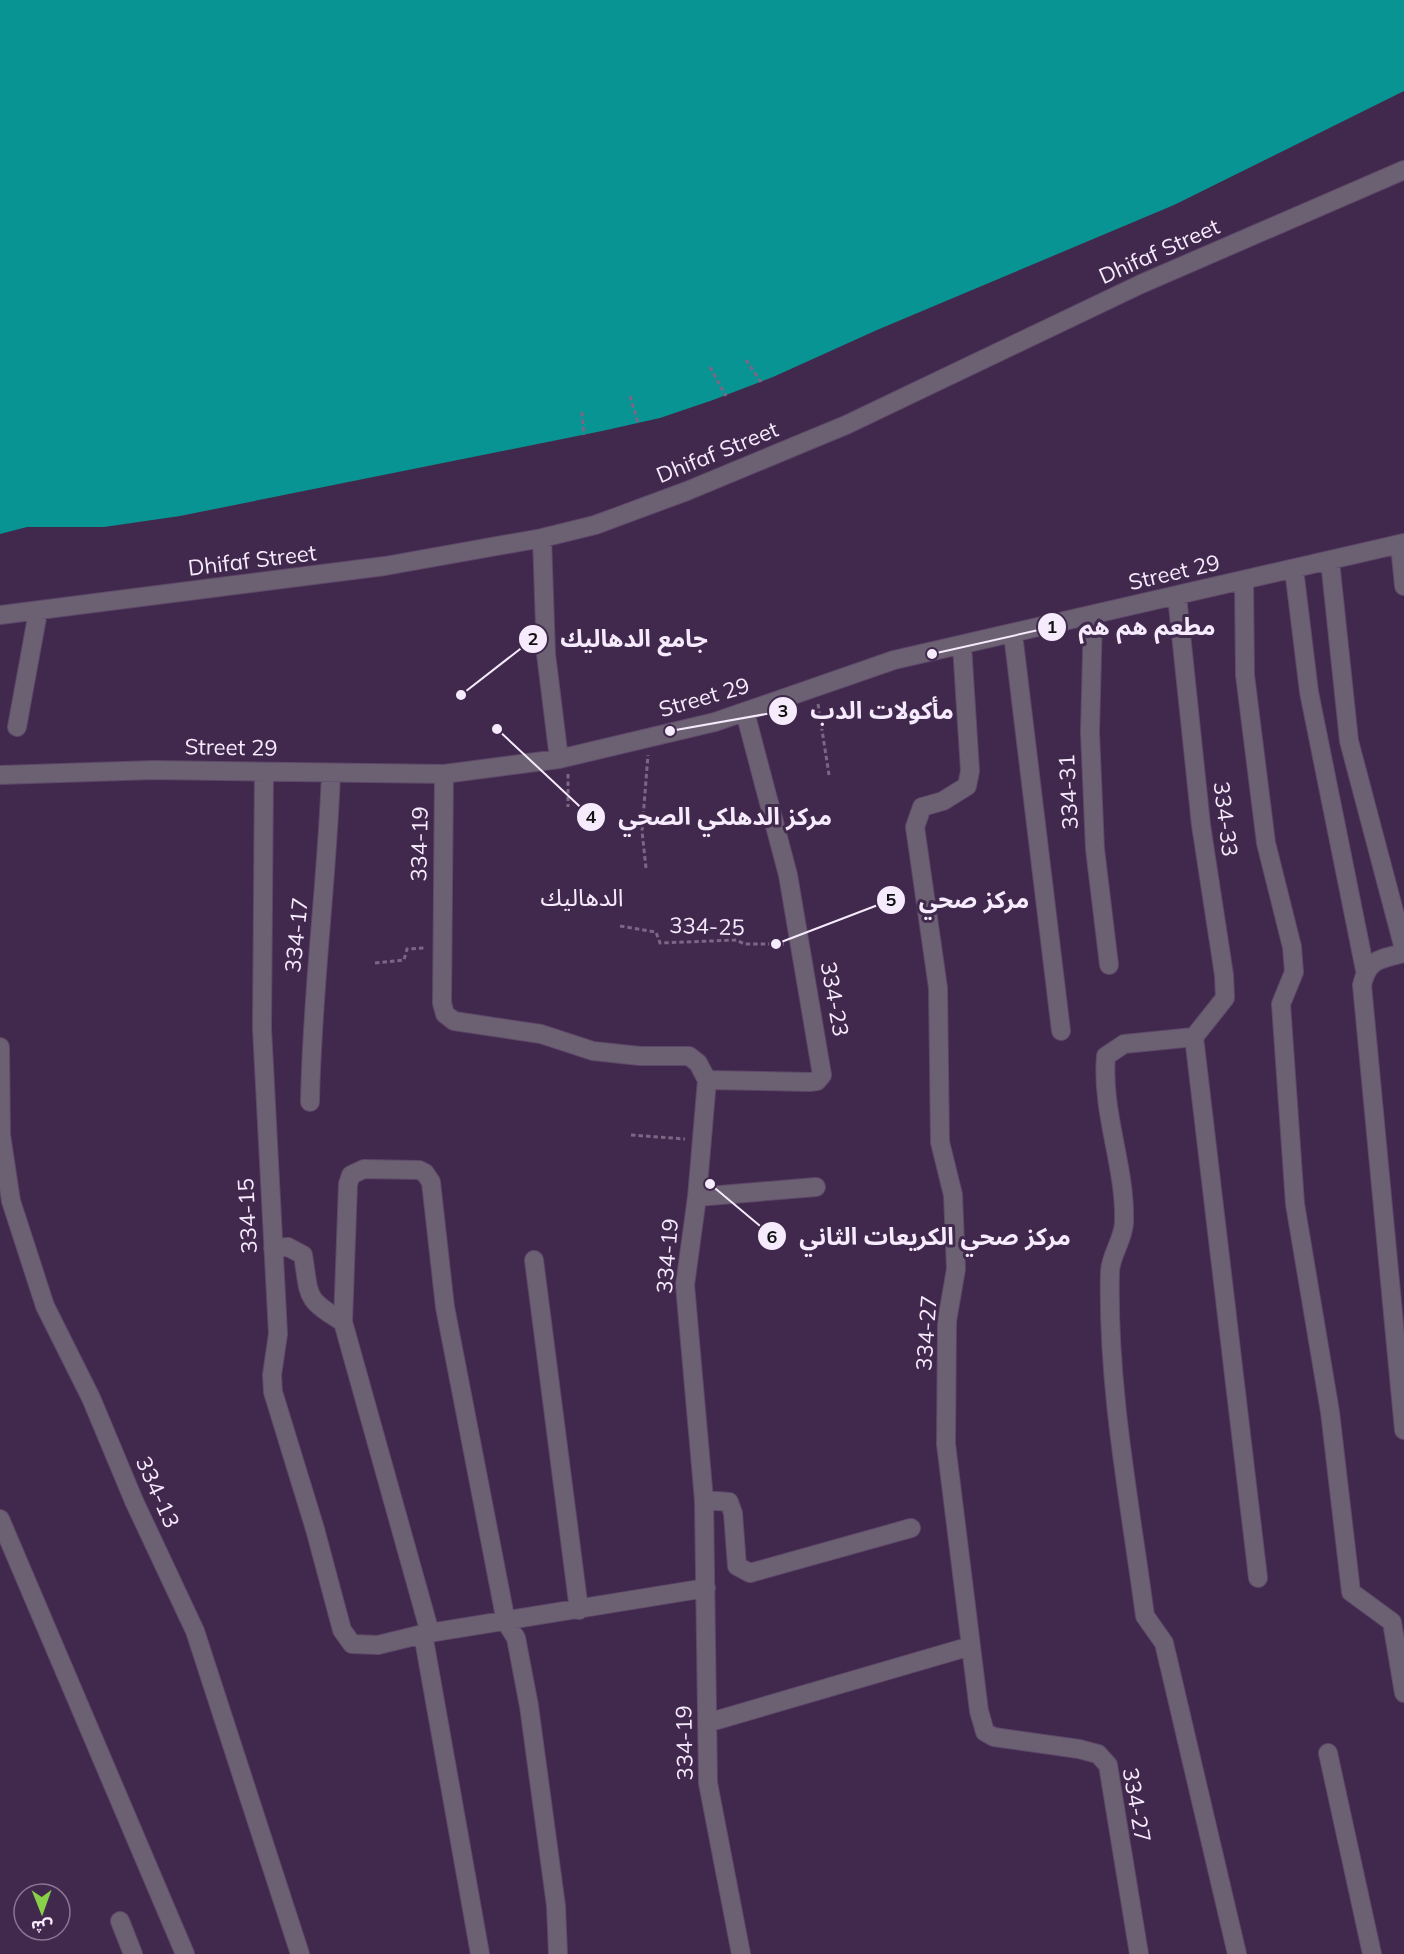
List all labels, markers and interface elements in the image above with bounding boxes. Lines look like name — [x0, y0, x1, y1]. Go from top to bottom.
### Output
street label: Dhifaf Street — [1094, 212, 1224, 290]
street label: Dhifaf Street — [652, 415, 782, 489]
street label: Dhifaf Street — [186, 538, 318, 582]
street label: Street 29 — [1126, 548, 1222, 596]
callout: مطعم هم هم — [1037, 606, 1228, 648]
text: مطعم هم هم — [1078, 611, 1216, 644]
text: 1 — [1047, 615, 1057, 638]
callout: جامع الدهاليك — [518, 618, 719, 660]
text: جامع الدهاليك — [560, 623, 708, 657]
text: 2 — [528, 627, 538, 650]
street label: Street 29 — [655, 671, 753, 723]
callout: مأكولات الدب — [768, 690, 965, 732]
text: مأكولات الدب — [810, 695, 954, 726]
text: 3 — [778, 699, 788, 722]
street label: Street 29 — [184, 732, 278, 762]
street label: 334-31 — [1052, 754, 1084, 830]
street label: 334-33 — [1208, 780, 1244, 858]
callout: مركز الدهلكي الصحي — [576, 796, 844, 838]
text: مركز الدهلكي الصحي — [618, 801, 832, 837]
text: 4 — [586, 805, 597, 828]
street label: 334-19 — [404, 806, 434, 882]
callout: مركز صحي — [876, 879, 1041, 921]
district label: الدهاليك — [541, 882, 623, 912]
text: مركز صحي — [919, 884, 1029, 920]
text: 5 — [886, 888, 897, 911]
street label: 334-17 — [278, 896, 314, 974]
street label: 334-25 — [669, 911, 745, 941]
street label: 334-23 — [815, 959, 855, 1039]
street label: 334-15 — [231, 1178, 263, 1254]
callout: مركز صحي الكريعات الثاني — [757, 1215, 1083, 1257]
street label: 334-19 — [650, 1217, 684, 1295]
text: مركز صحي الكريعات الثاني — [799, 1221, 1071, 1257]
text: 6 — [767, 1225, 778, 1248]
street label: 334-27 — [909, 1294, 943, 1372]
street label: 334-13 — [130, 1452, 186, 1532]
street label: 334-19 — [669, 1705, 699, 1781]
street label: 334-27 — [1117, 1765, 1157, 1845]
north arrow — [12, 1882, 72, 1942]
text: ش — [31, 1917, 53, 1937]

